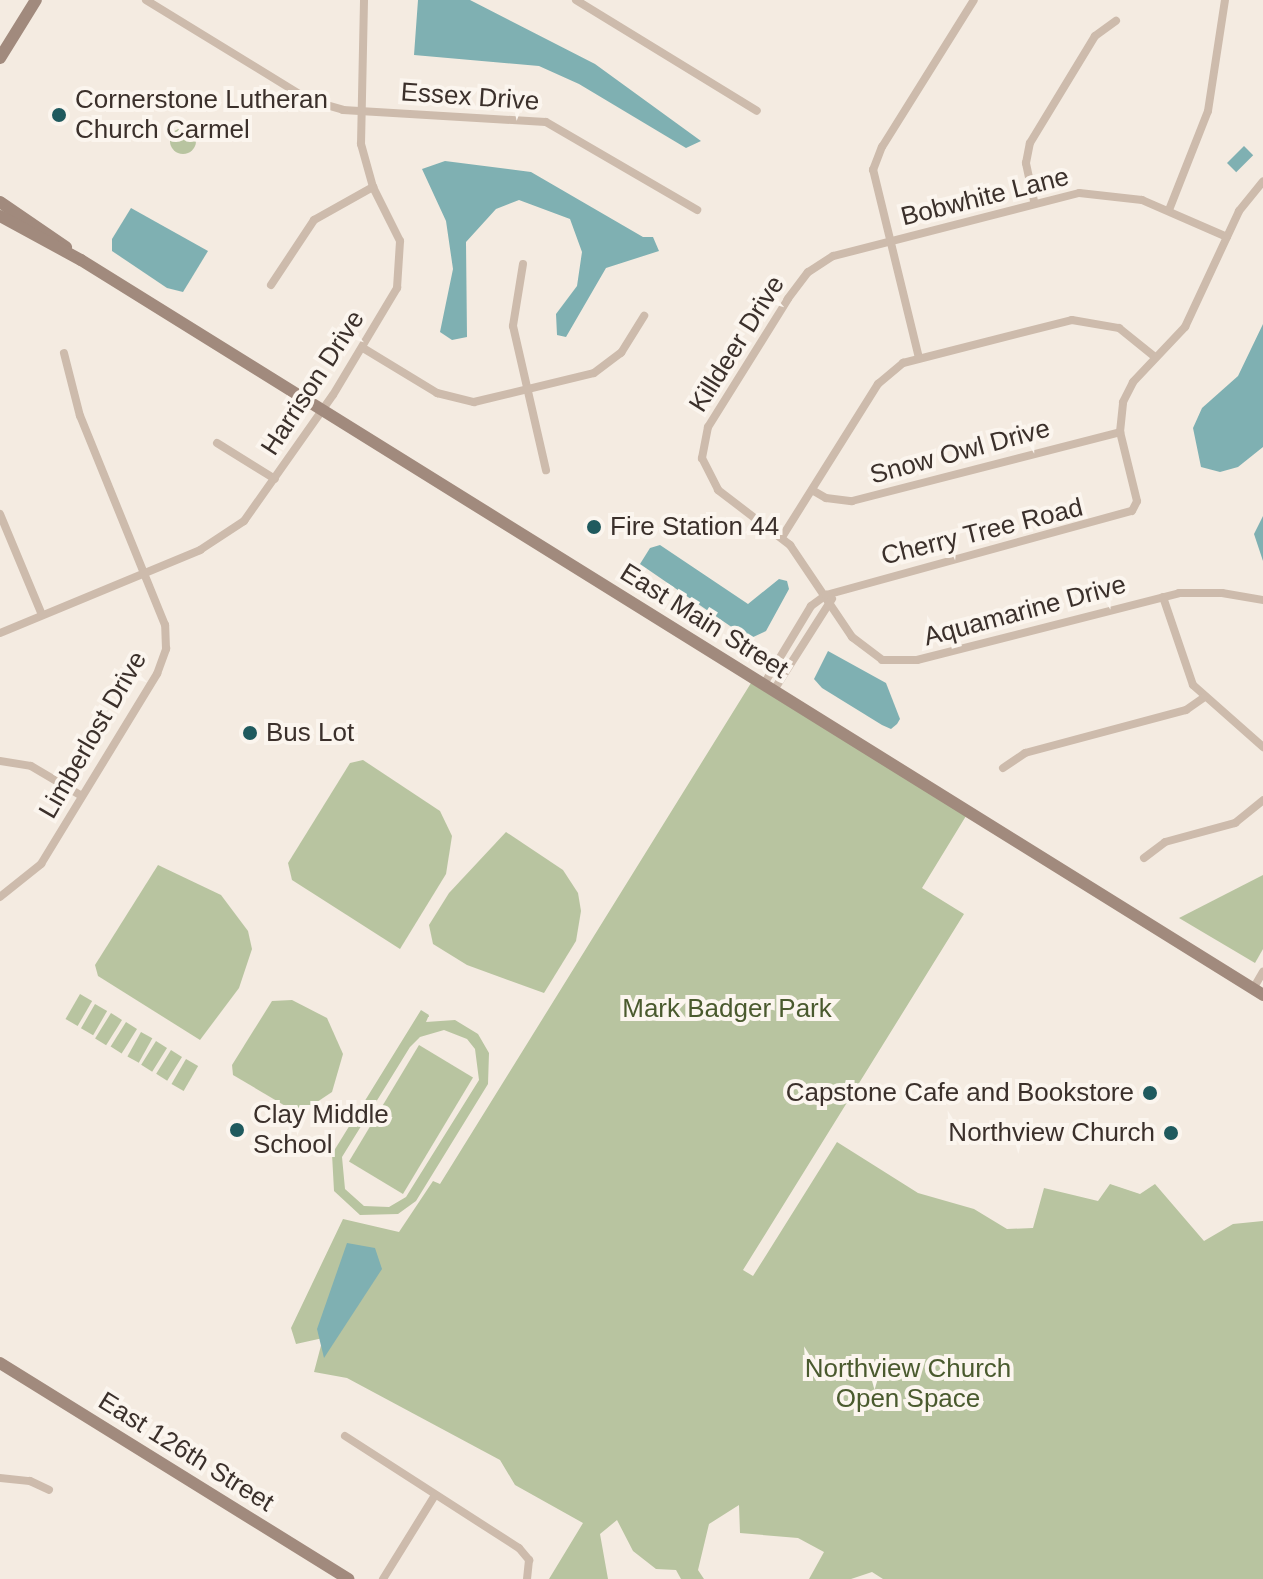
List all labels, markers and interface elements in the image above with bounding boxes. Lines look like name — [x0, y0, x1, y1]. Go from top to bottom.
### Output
street label: Essex Drive — [400, 77, 540, 117]
place label: Cornerstone Lutheran Church Carmel — [75, 84, 328, 146]
marker: Cornerstone Lutheran Church Carmel — [50, 106, 68, 124]
street label: Bobwhite Lane — [898, 161, 1072, 233]
street label: Killdeer Drive — [683, 270, 791, 418]
street label: Harrison Drive — [255, 305, 371, 461]
street label: Snow Owl Drive — [867, 413, 1053, 491]
street label: Cherry Tree Road — [878, 492, 1086, 572]
place label: Fire Station 44 — [610, 511, 779, 543]
marker: Fire Station 44 — [585, 518, 603, 536]
street label: East Main Street — [614, 557, 794, 685]
street label: Aquamarine Drive — [920, 569, 1130, 653]
street label: Limberlost Drive — [33, 646, 153, 824]
place label: Bus Lot — [266, 717, 354, 749]
marker: Bus Lot — [241, 724, 259, 742]
park label: Mark Badger Park — [622, 993, 832, 1025]
place label: Capstone Cafe and Bookstore — [786, 1077, 1134, 1109]
marker: Capstone Cafe and Bookstore — [1141, 1084, 1159, 1102]
place label: Clay Middle School — [253, 1099, 389, 1160]
place label: Northview Church — [948, 1117, 1155, 1149]
marker: Clay Middle School — [228, 1121, 246, 1139]
marker: Northview Church — [1162, 1124, 1180, 1142]
park label: Northview Church Open Space — [805, 1353, 1011, 1414]
street label: East 126th Street — [93, 1386, 279, 1518]

